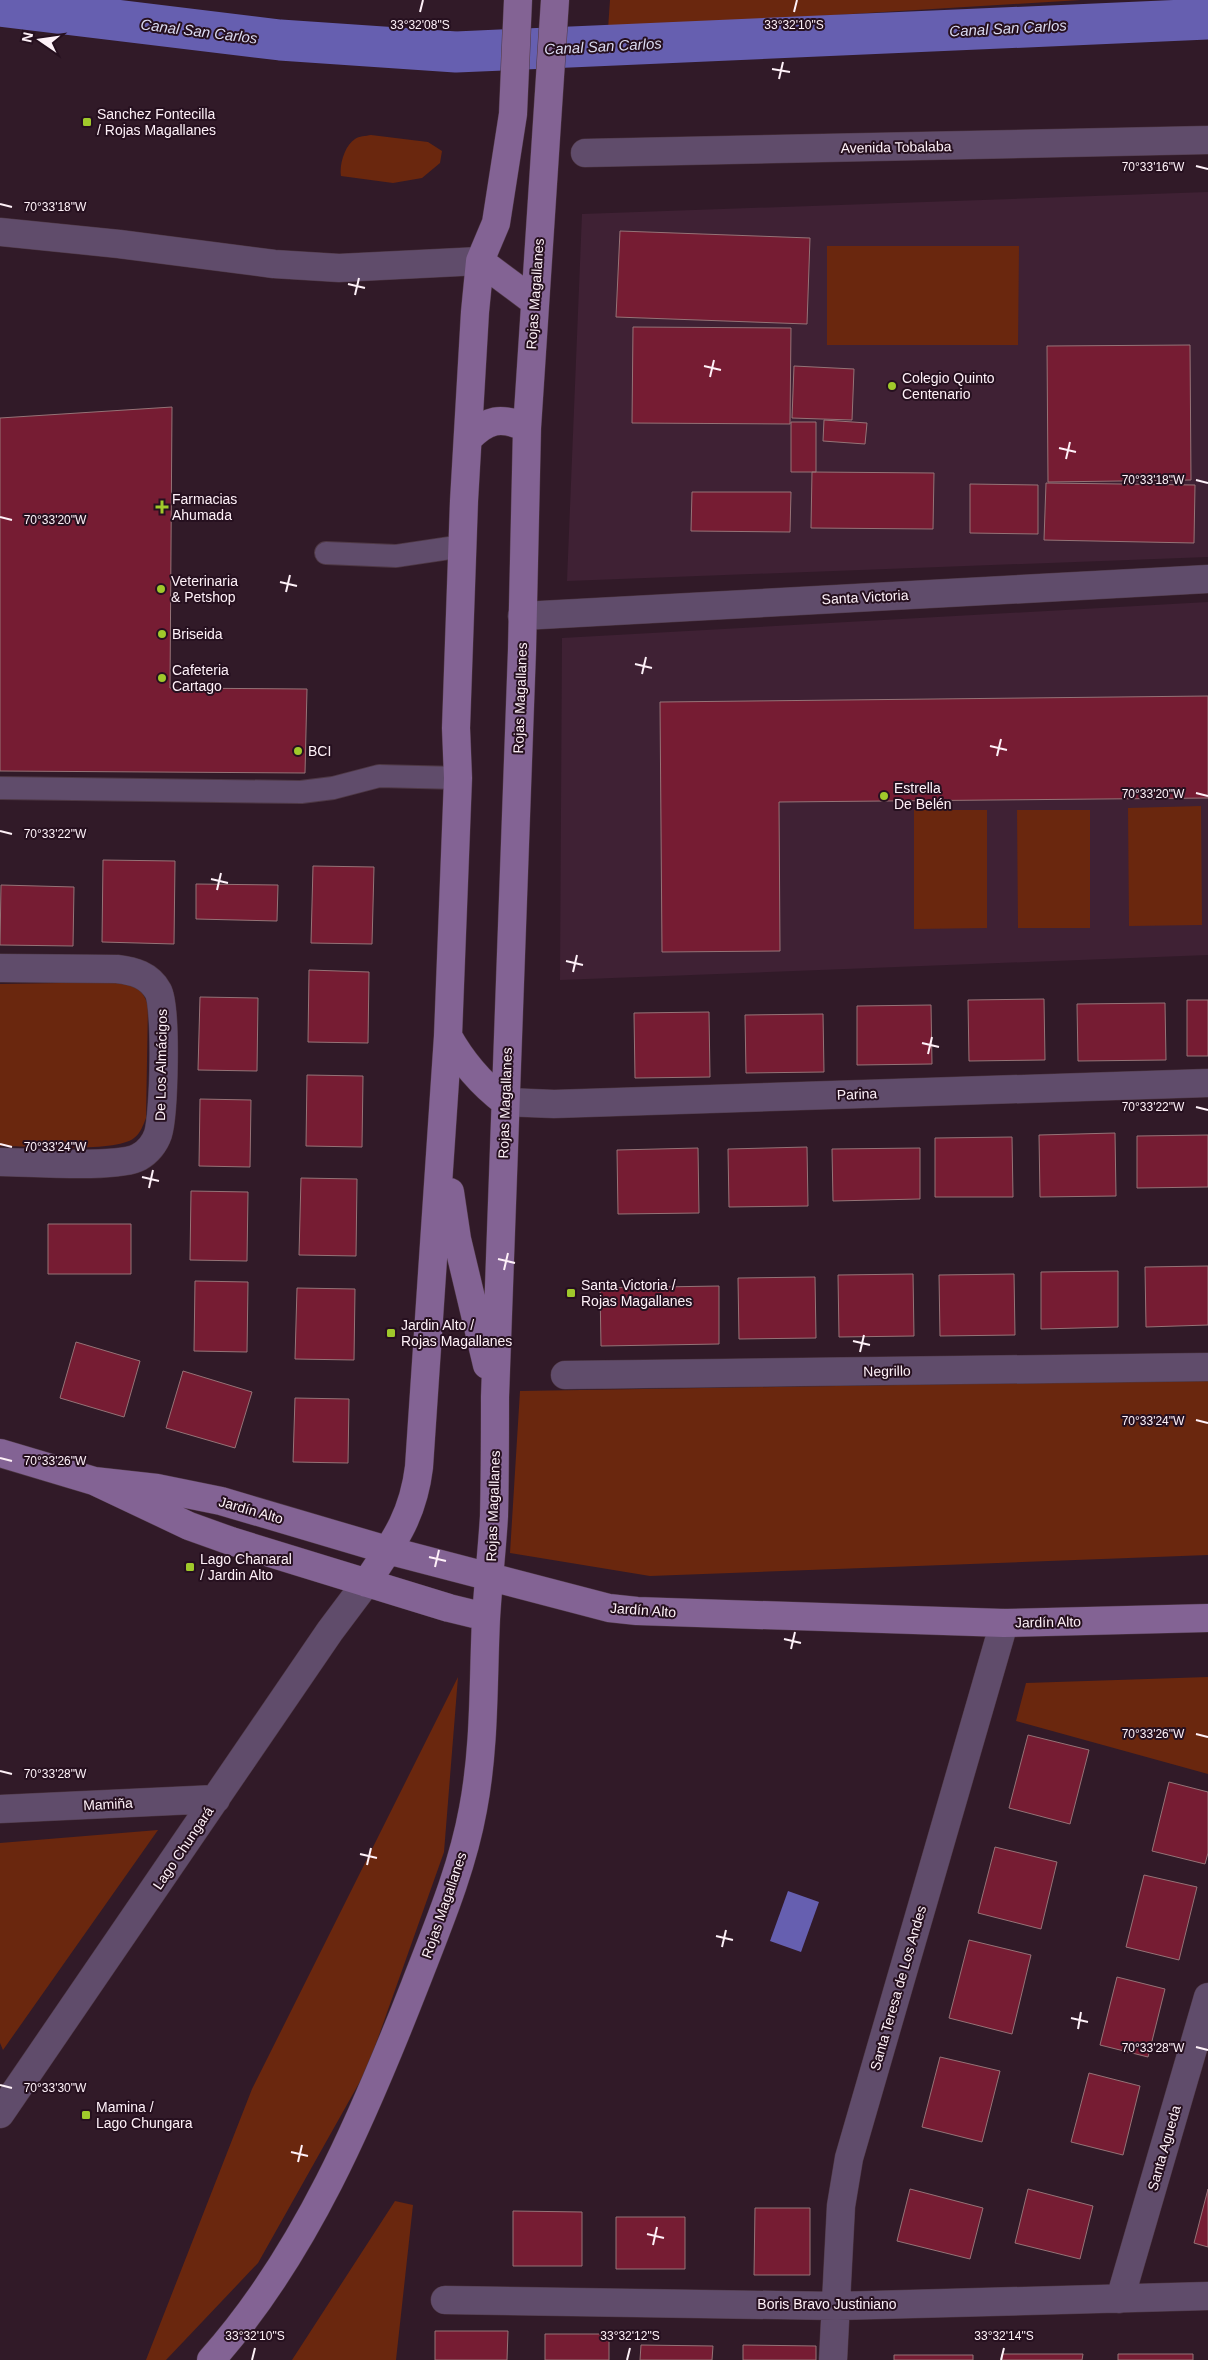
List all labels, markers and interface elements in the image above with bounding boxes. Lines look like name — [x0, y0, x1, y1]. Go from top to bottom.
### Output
north arrow — [15, 15, 65, 65]
water label: Canal San Carlos — [140, 15, 259, 47]
water label: Canal San Carlos — [949, 16, 1068, 40]
text: 33°32'08"S — [390, 18, 450, 32]
text: 33°32'10"S — [764, 18, 824, 32]
text: N — [18, 30, 36, 44]
water label: Canal San Carlos — [544, 34, 663, 58]
place label: Sanchez Fontecilla / Rojas Magallanes — [97, 106, 216, 138]
marker: Sanchez Fontecilla / Rojas Magallanes — [81, 116, 93, 128]
street label: Avenida Tobalaba — [840, 138, 952, 156]
text: 70°33'16"W — [1122, 160, 1185, 174]
text: 70°33'18"W — [24, 200, 87, 214]
street label: Rojas Magallanes — [523, 238, 547, 350]
place label: Colegio Quinto Centenario — [902, 370, 995, 402]
marker: Colegio Quinto Centenario — [886, 380, 898, 392]
text: 70°33'18"W — [1122, 473, 1185, 487]
place label: Farmacias Ahumada — [172, 491, 237, 523]
marker: Farmacias Ahumada — [156, 501, 168, 513]
text: 70°33'20"W — [24, 513, 87, 527]
place label: Veterinaria & Petshop — [171, 573, 238, 605]
marker: Veterinaria & Petshop — [155, 583, 167, 595]
street label: Santa Victoria — [821, 587, 909, 607]
place label: Briseida — [172, 626, 223, 642]
marker: Briseida — [156, 628, 168, 640]
street label: Rojas Magallanes — [510, 642, 530, 754]
place label: Cafeteria Cartago — [172, 662, 229, 694]
marker: Cafeteria Cartago — [156, 672, 168, 684]
place label: BCI — [308, 743, 331, 759]
marker: BCI — [292, 745, 304, 757]
place label: Estrella De Belén — [894, 780, 952, 812]
text: 70°33'20"W — [1122, 787, 1185, 801]
marker: Estrella De Belén — [878, 790, 890, 802]
text: 70°33'22"W — [24, 827, 87, 841]
street label: De Los Almácigos — [152, 1009, 170, 1121]
street label: Rojas Magallanes — [495, 1047, 515, 1159]
street label: Parina — [836, 1085, 878, 1103]
text: 70°33'22"W — [1122, 1100, 1185, 1114]
text: 70°33'24"W — [24, 1140, 87, 1154]
place label: Santa Victoria / Rojas Magallanes — [581, 1277, 692, 1309]
marker: Santa Victoria / Rojas Magallanes — [565, 1287, 577, 1299]
place label: Jardin Alto / Rojas Magallanes — [401, 1317, 512, 1349]
marker: Jardin Alto / Rojas Magallanes — [385, 1327, 397, 1339]
street label: Negrillo — [863, 1363, 911, 1379]
text: 70°33'24"W — [1122, 1414, 1185, 1428]
street label: Rojas Magallanes — [483, 1450, 503, 1562]
text: 70°33'26"W — [24, 1454, 87, 1468]
street label: Jardín Alto — [217, 1493, 285, 1527]
place label: Lago Chanaral / Jardin Alto — [200, 1551, 292, 1583]
marker: Lago Chanaral / Jardin Alto — [184, 1561, 196, 1573]
street label: Jardín Alto — [609, 1600, 677, 1620]
street label: Jardín Alto — [1015, 1613, 1081, 1631]
text: 70°33'26"W — [1122, 1727, 1185, 1741]
text: 70°33'28"W — [24, 1767, 87, 1781]
street label: Mamiña — [83, 1795, 133, 1813]
street label: Lago Chungará — [149, 1803, 217, 1892]
street label: Rojas Magallanes — [418, 1850, 470, 1960]
street label: Santa Teresa de Los Andes — [867, 1904, 929, 2072]
text: 70°33'28"W — [1122, 2041, 1185, 2055]
text: 70°33'30"W — [24, 2081, 87, 2095]
place label: Mamina / Lago Chungara — [96, 2099, 193, 2131]
street label: Santa Agueda — [1144, 2103, 1184, 2192]
marker: Mamina / Lago Chungara — [80, 2109, 92, 2121]
street label: Boris Bravo Justiniano — [757, 2296, 897, 2312]
text: 33°32'10"S — [225, 2329, 285, 2343]
text: 33°32'12"S — [600, 2329, 660, 2343]
text: 33°32'14"S — [974, 2329, 1034, 2343]

